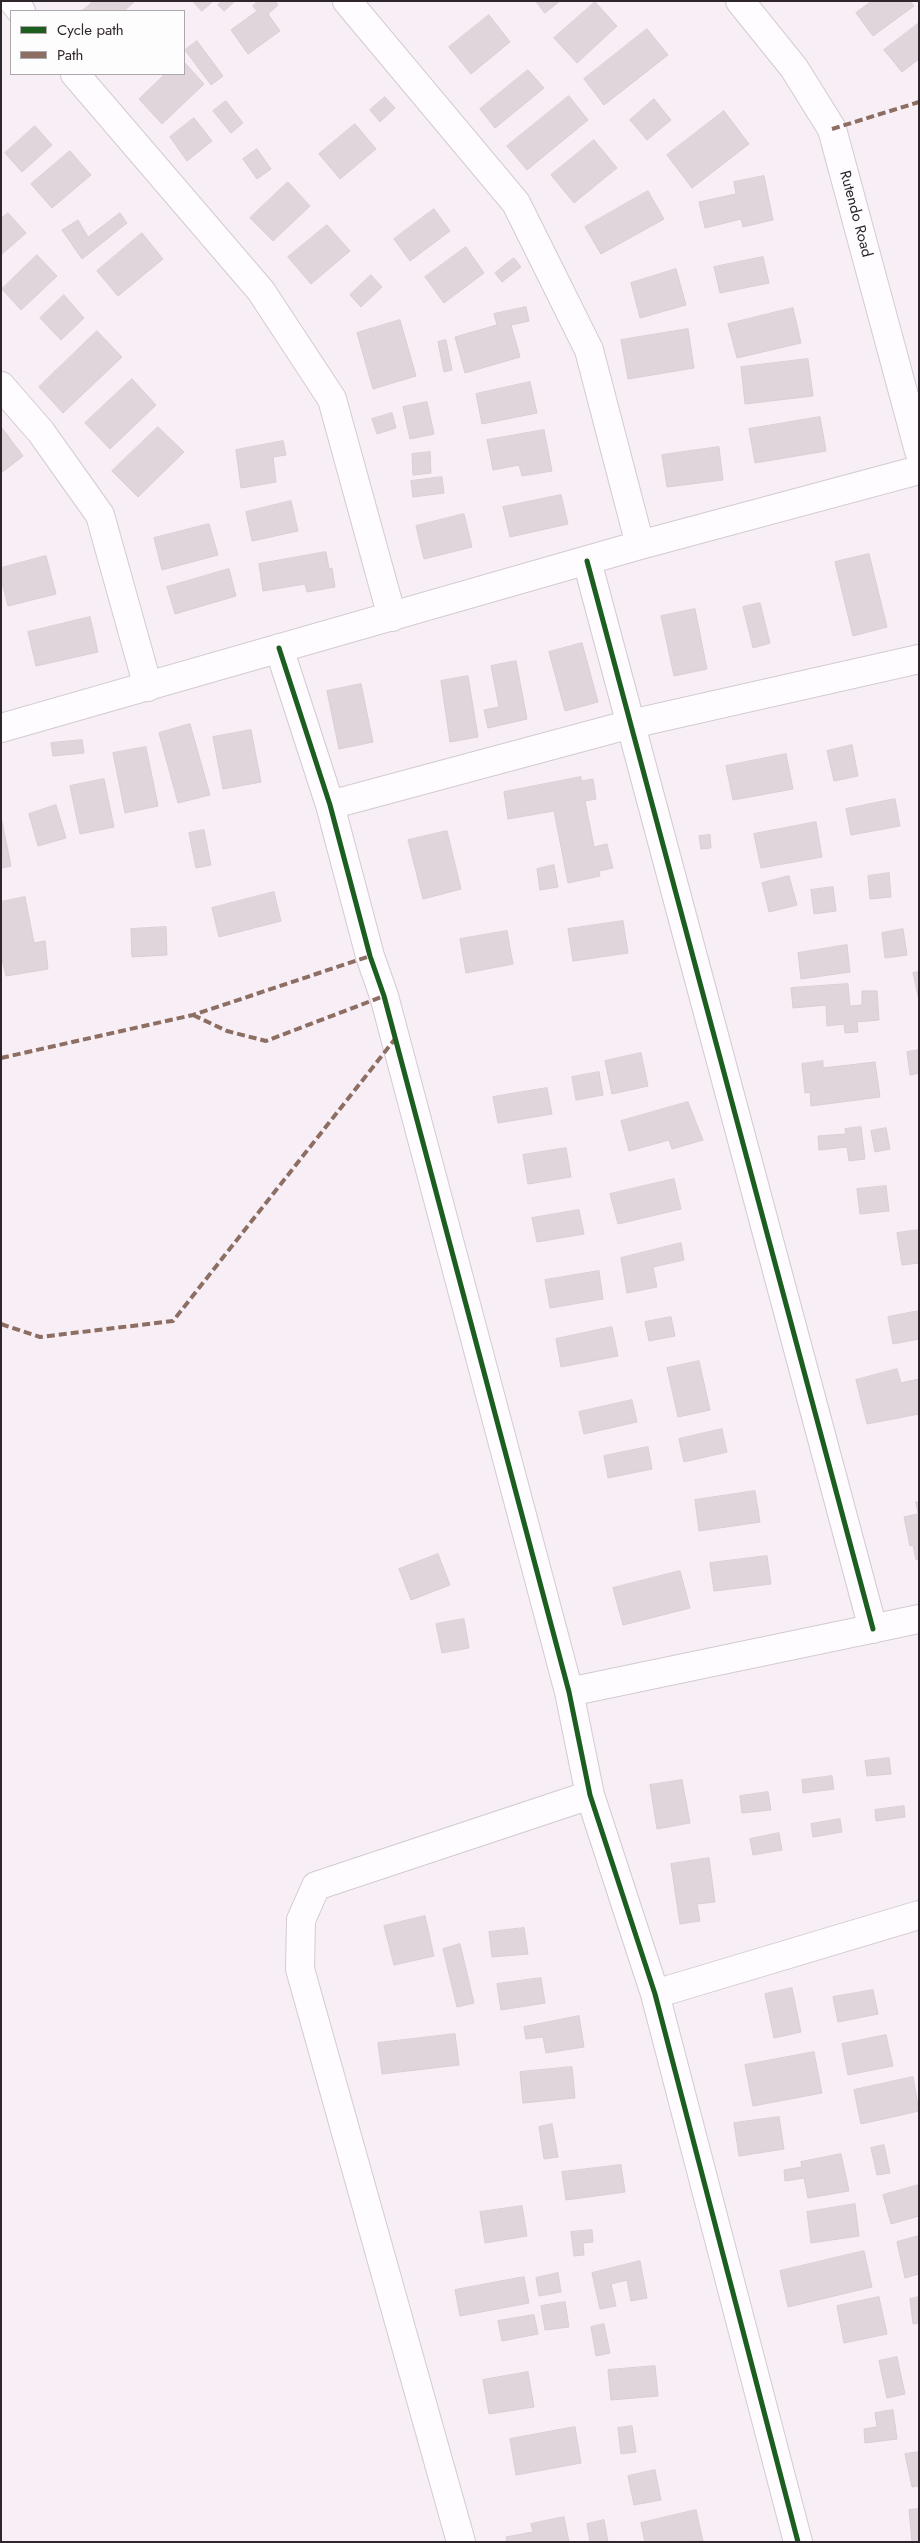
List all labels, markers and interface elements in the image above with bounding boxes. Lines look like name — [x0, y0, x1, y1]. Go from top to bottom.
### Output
legend — [10, 10, 185, 75]
text: Cycle path — [57, 19, 124, 41]
text: Path — [57, 44, 83, 66]
street label: Rutendo Road — [835, 169, 875, 259]

